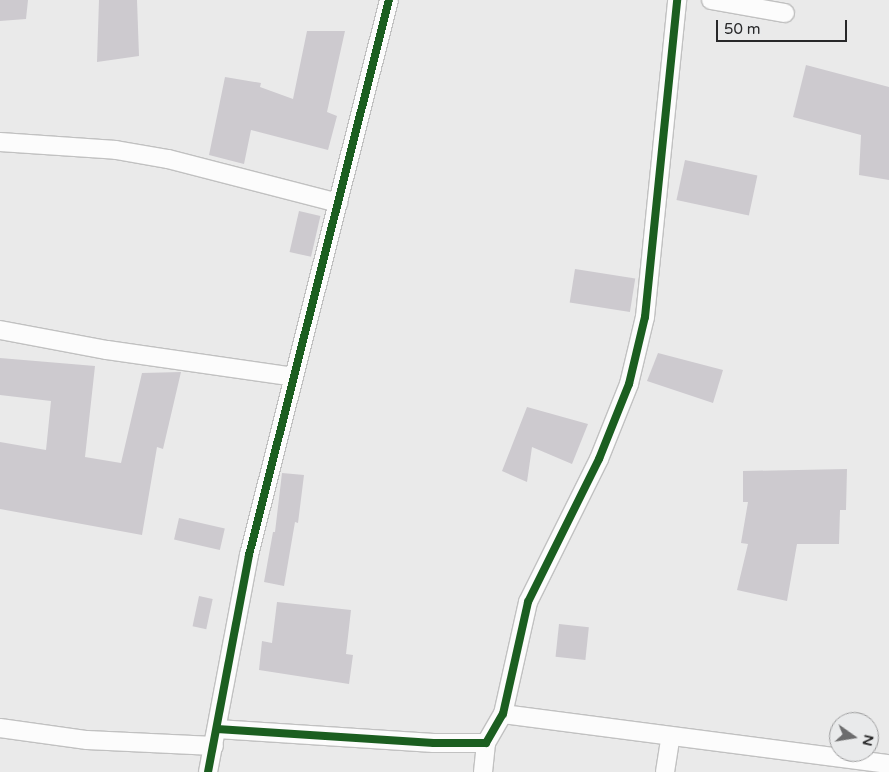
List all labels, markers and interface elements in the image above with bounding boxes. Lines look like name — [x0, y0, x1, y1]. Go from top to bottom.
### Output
scale bar — [719, 10, 850, 42]
text: 50 m — [724, 20, 761, 38]
north arrow — [829, 712, 879, 762]
text: N — [859, 733, 878, 748]

